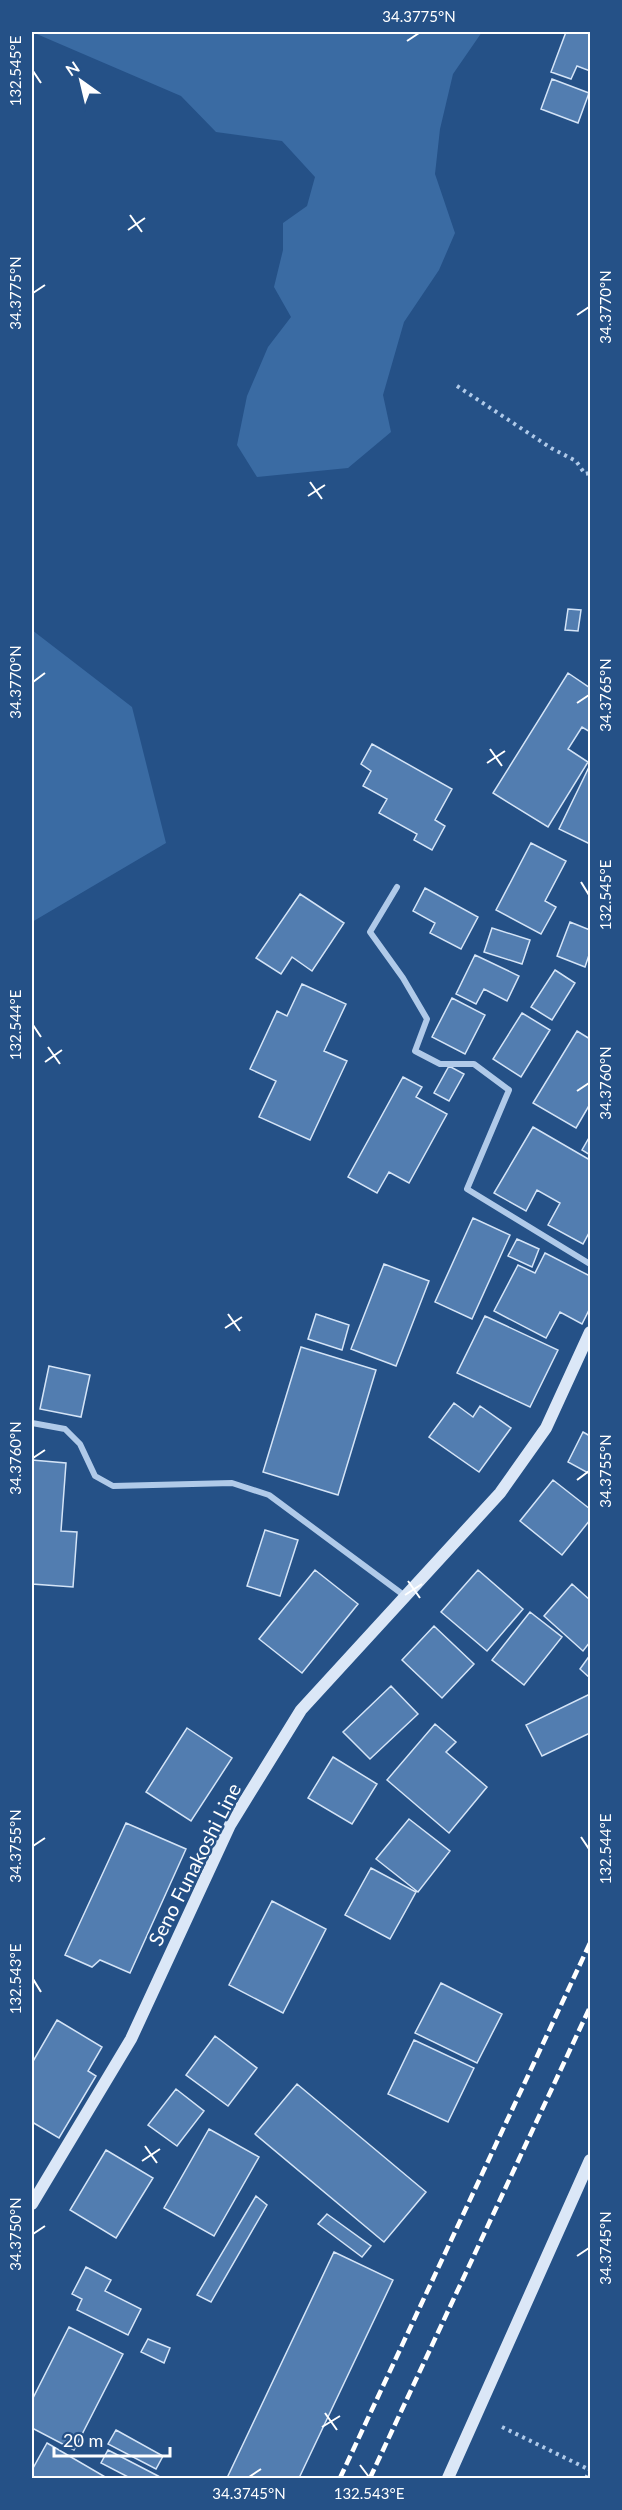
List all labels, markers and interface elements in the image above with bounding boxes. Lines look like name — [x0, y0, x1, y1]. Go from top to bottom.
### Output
text: 34.3775°N — [382, 7, 456, 25]
text: 132.545°E — [6, 36, 24, 106]
north arrow — [51, 51, 111, 111]
text: N — [62, 57, 83, 79]
text: 34.3775°N — [6, 256, 24, 330]
text: 34.3770°N — [596, 270, 614, 344]
text: 34.3770°N — [6, 645, 24, 719]
text: 34.3765°N — [596, 658, 614, 732]
text: 132.545°E — [596, 860, 614, 930]
text: 132.544°E — [6, 990, 24, 1060]
text: 34.3760°N — [596, 1046, 614, 1120]
text: 34.3760°N — [6, 1421, 24, 1495]
text: 34.3755°N — [596, 1434, 614, 1508]
street label: Seno Funakoshi Line — [143, 1779, 245, 1949]
text: 34.3755°N — [6, 1809, 24, 1883]
text: 132.544°E — [596, 1814, 614, 1884]
text: 132.543°E — [6, 1944, 24, 2014]
text: 34.3750°N — [6, 2197, 24, 2271]
text: 34.3745°N — [596, 2211, 614, 2285]
scale bar — [54, 2420, 170, 2458]
text: 20 m — [63, 2429, 103, 2451]
text: 34.3745°N — [212, 2484, 286, 2502]
text: 132.543°E — [334, 2484, 404, 2502]

